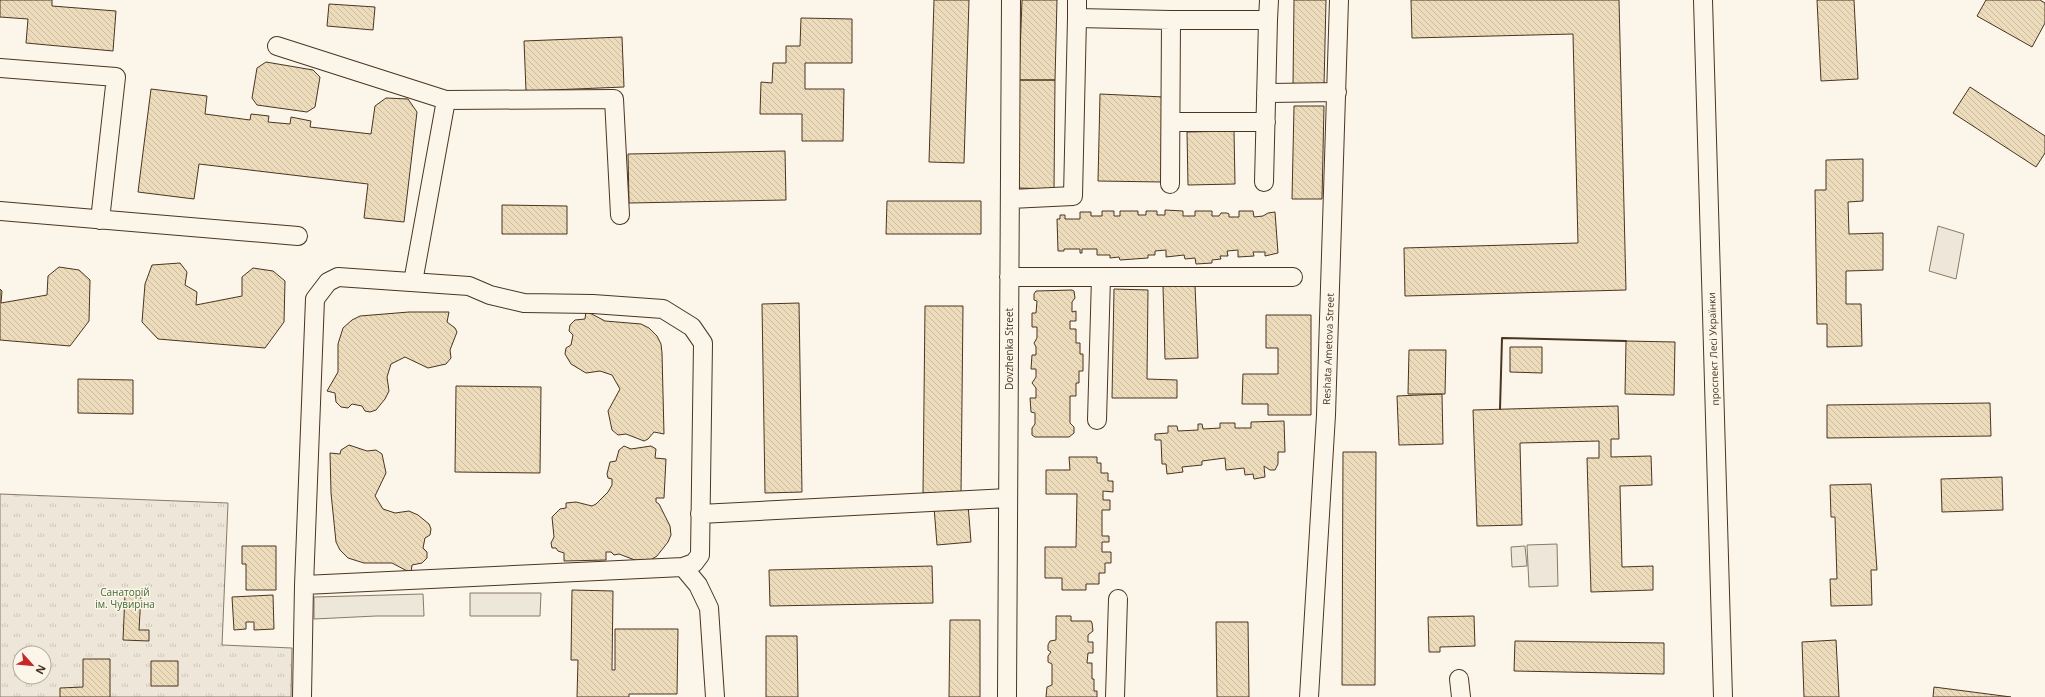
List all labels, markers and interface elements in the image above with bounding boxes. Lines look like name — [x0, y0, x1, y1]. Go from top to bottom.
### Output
street label: Reshata Ametova Street — [1319, 292, 1337, 405]
street label: проспект Лесі Українки — [1704, 292, 1722, 406]
street label: Dovzhenka Street — [1002, 307, 1016, 390]
park label: Санаторій ім. Чувиріна — [95, 585, 155, 611]
north arrow — [12, 645, 52, 685]
text: N — [33, 662, 50, 677]

